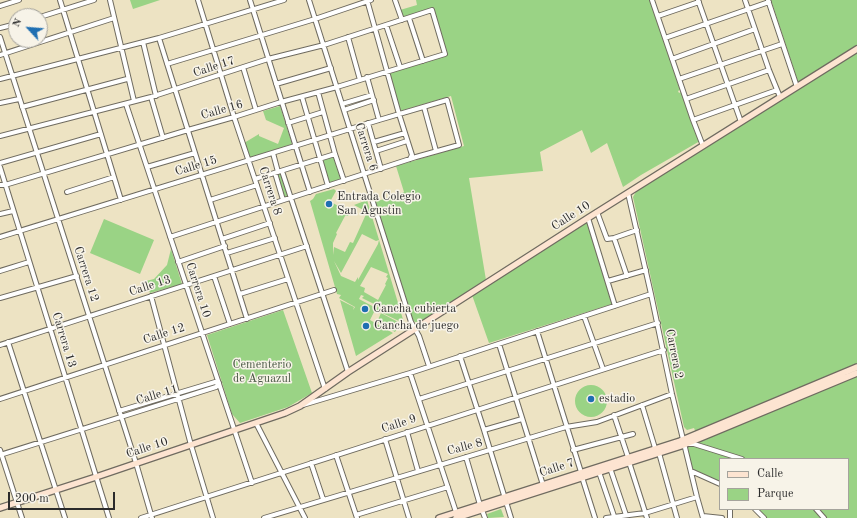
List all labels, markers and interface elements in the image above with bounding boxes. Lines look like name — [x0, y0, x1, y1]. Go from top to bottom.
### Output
north arrow — [8, 8, 48, 48]
text: N — [11, 17, 24, 29]
street label: Calle 17 — [191, 53, 237, 81]
street label: Calle 16 — [199, 97, 245, 123]
street label: Carrera 6 — [351, 121, 381, 173]
street label: Calle 15 — [173, 153, 219, 179]
street label: Carrera 8 — [255, 165, 285, 217]
place label: Entrada Colegio San Agustin — [337, 190, 421, 218]
street label: Calle 10 — [549, 198, 593, 234]
marker: Entrada Colegio San Agustin — [324, 199, 334, 209]
street label: Carrera 12 — [70, 244, 102, 304]
street label: Carrera 10 — [182, 260, 214, 320]
street label: Calle 13 — [127, 272, 173, 300]
place label: Cancha cubierta — [373, 302, 456, 316]
marker: Cancha cubierta — [360, 304, 370, 314]
street label: Carrera 13 — [49, 310, 79, 370]
place label: Cancha de juego — [374, 319, 459, 333]
street label: Calle 12 — [141, 320, 187, 348]
marker: Cancha de juego — [361, 321, 371, 331]
street label: Carrera 2 — [662, 328, 686, 380]
park label: Cementerio de Aguazul — [233, 358, 291, 386]
street label: Calle 11 — [134, 382, 180, 408]
place label: estadio — [599, 392, 635, 406]
marker: estadio — [586, 394, 596, 404]
street label: Calle 9 — [380, 412, 418, 436]
street label: Calle 10 — [124, 434, 170, 462]
street label: Calle 8 — [446, 435, 484, 459]
street label: Calle 7 — [538, 456, 576, 480]
legend — [719, 458, 849, 510]
text: Calle — [757, 468, 783, 480]
scale bar — [10, 484, 117, 510]
text: Parque — [757, 488, 793, 500]
text: 200 m — [15, 493, 49, 505]

